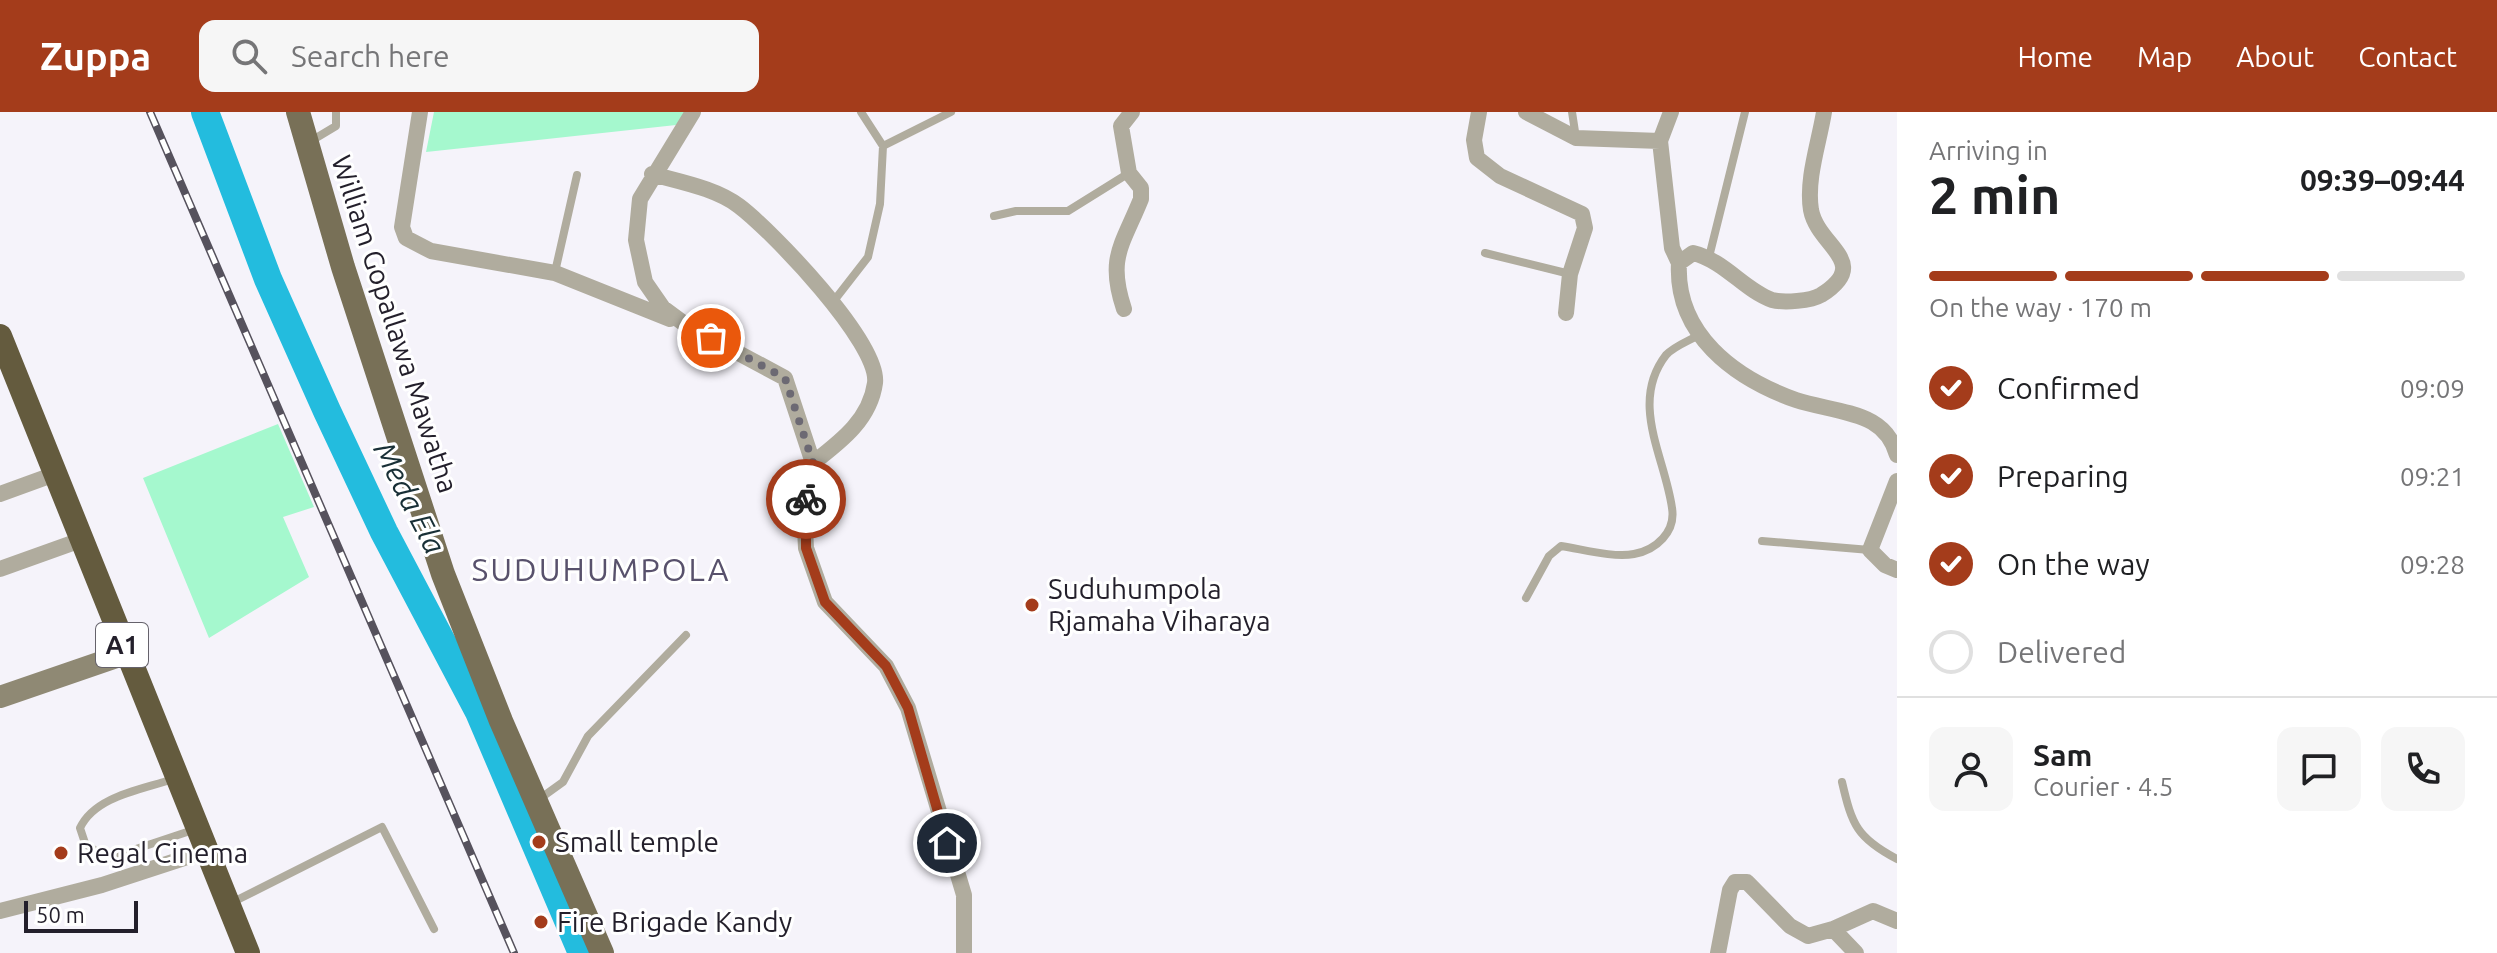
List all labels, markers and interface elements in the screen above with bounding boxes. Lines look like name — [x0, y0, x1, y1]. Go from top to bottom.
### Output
search box — [199, 20, 759, 92]
icon: search — [227, 34, 271, 78]
text: Zuppa — [40, 35, 151, 77]
text: Search here — [291, 39, 450, 73]
text: Home — [2018, 41, 2093, 72]
text: Map — [2137, 41, 2192, 72]
text: About — [2236, 41, 2314, 72]
text: Contact — [2358, 41, 2457, 72]
text: Arriving in — [1929, 136, 2048, 165]
street label: William Gopallawa Mawatha — [326, 151, 465, 497]
text: 09:39–09:44 — [2300, 163, 2465, 197]
text: 2 min — [1929, 166, 2060, 224]
text: On the way · 170 m — [1929, 293, 2152, 322]
pin — [677, 304, 745, 372]
icon: bag — [689, 316, 733, 360]
icon: check — [1929, 366, 1973, 410]
text: Confirmed — [1997, 371, 2140, 405]
text: 09:09 — [2400, 374, 2465, 403]
water label: Meda Ela — [367, 436, 452, 559]
icon: check — [1929, 454, 1973, 498]
courier — [766, 459, 846, 539]
text: Preparing — [1997, 459, 2129, 493]
text: 09:21 — [2400, 462, 2465, 491]
icon: bike — [784, 477, 828, 521]
icon: check — [1929, 542, 1973, 586]
text: On the way — [1997, 547, 2150, 581]
text: 09:28 — [2400, 550, 2465, 579]
district label: SUDUHUMPOLA — [472, 551, 731, 587]
place label: Suduhumpola Rjamaha Viharaya — [1048, 573, 1271, 636]
marker: Suduhumpola Rjamaha Viharaya — [1023, 596, 1041, 614]
road number: A1 — [96, 623, 148, 667]
text: Delivered — [1997, 635, 2126, 669]
button: person — [1929, 727, 2013, 811]
button: chat — [2277, 727, 2361, 811]
button: phone — [2381, 727, 2465, 811]
text: Sam — [2033, 738, 2092, 772]
text: Courier · 4.5 — [2033, 772, 2173, 801]
pin — [913, 809, 981, 877]
icon: home — [925, 821, 969, 865]
place label: Small temple — [555, 826, 719, 857]
marker: Small temple — [530, 833, 548, 851]
place label: Regal Cinema — [77, 837, 248, 868]
marker: Regal Cinema — [52, 844, 70, 862]
scale bar — [24, 897, 138, 933]
text: 50 m — [36, 902, 85, 927]
place label: Fire Brigade Kandy — [557, 906, 792, 937]
marker: Fire Brigade Kandy — [532, 913, 550, 931]

